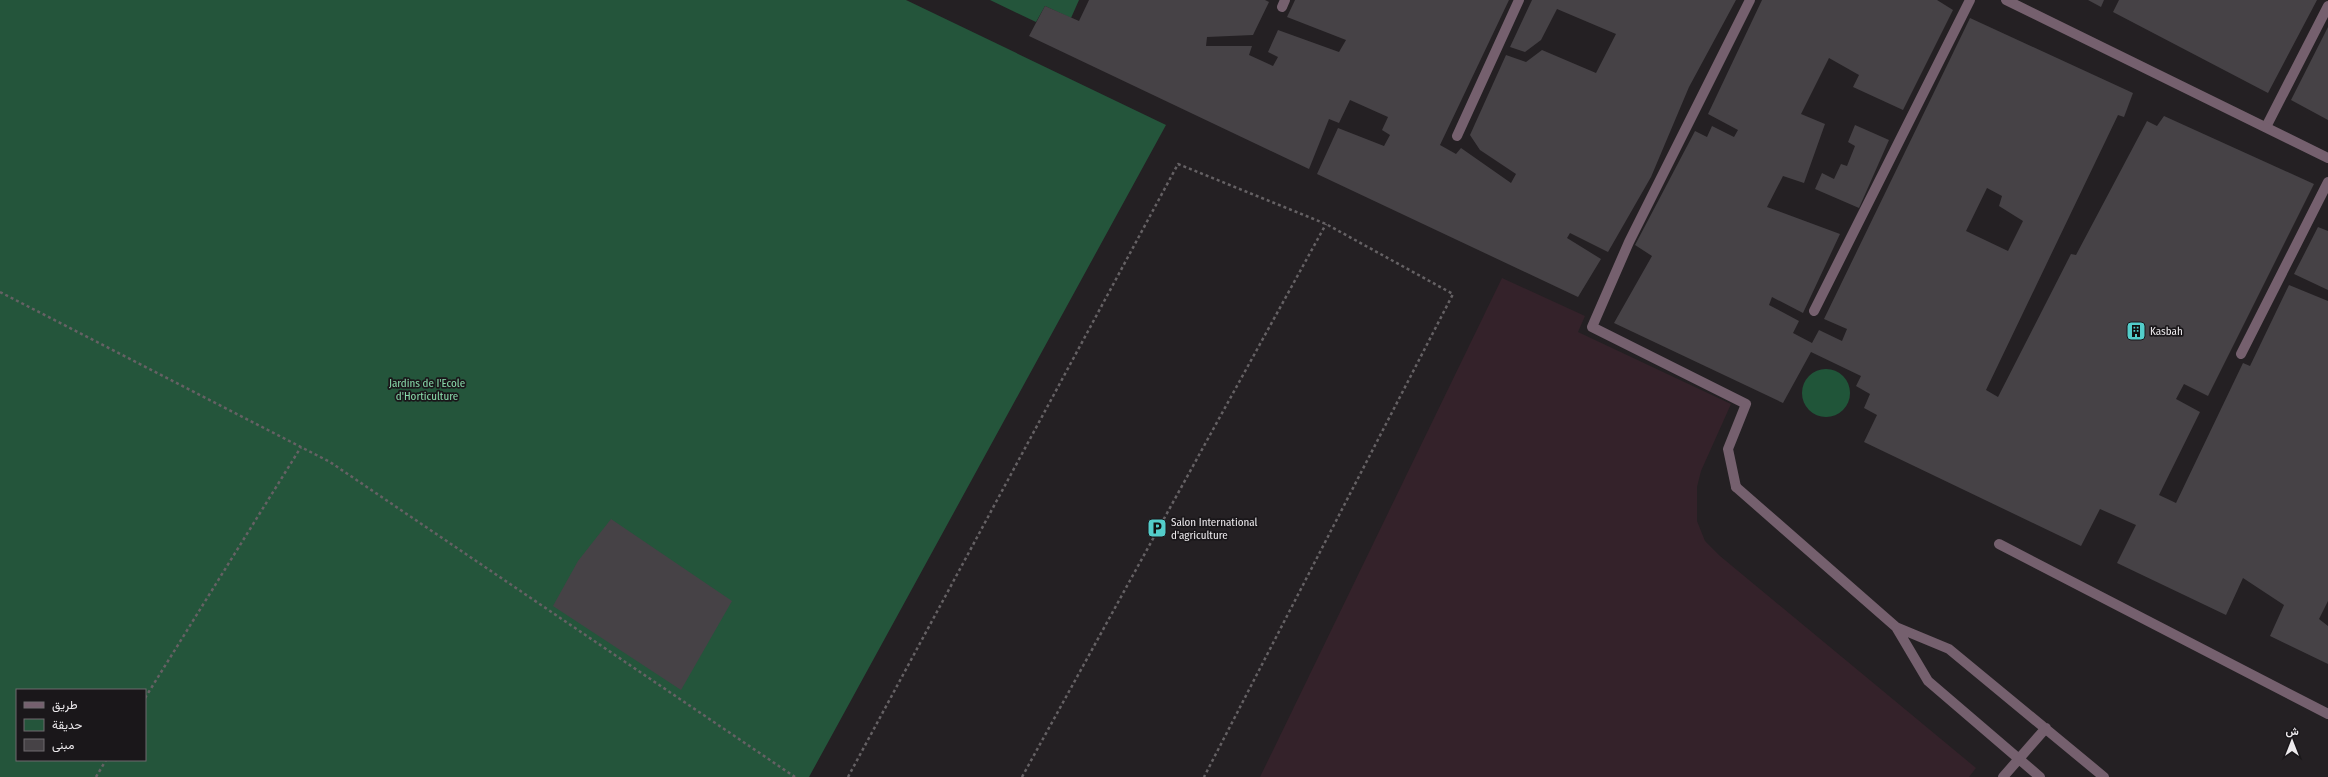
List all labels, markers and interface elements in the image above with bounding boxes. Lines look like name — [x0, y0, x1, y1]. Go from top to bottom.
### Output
building icon: Kasbah — [2125, 320, 2147, 342]
place label: Kasbah — [2150, 325, 2183, 338]
park label: Jardins de I'Ecole d'Horticulture — [389, 377, 465, 403]
place label: Salon International d'agriculture — [1171, 516, 1258, 542]
parking icon: Salon International d'agriculture — [1146, 517, 1168, 539]
legend — [16, 689, 146, 761]
text: طريق — [52, 698, 78, 713]
text: حديقة — [52, 718, 82, 732]
north arrow — [2272, 721, 2312, 761]
text: ش — [2285, 725, 2299, 738]
text: مبنى — [52, 738, 74, 753]

